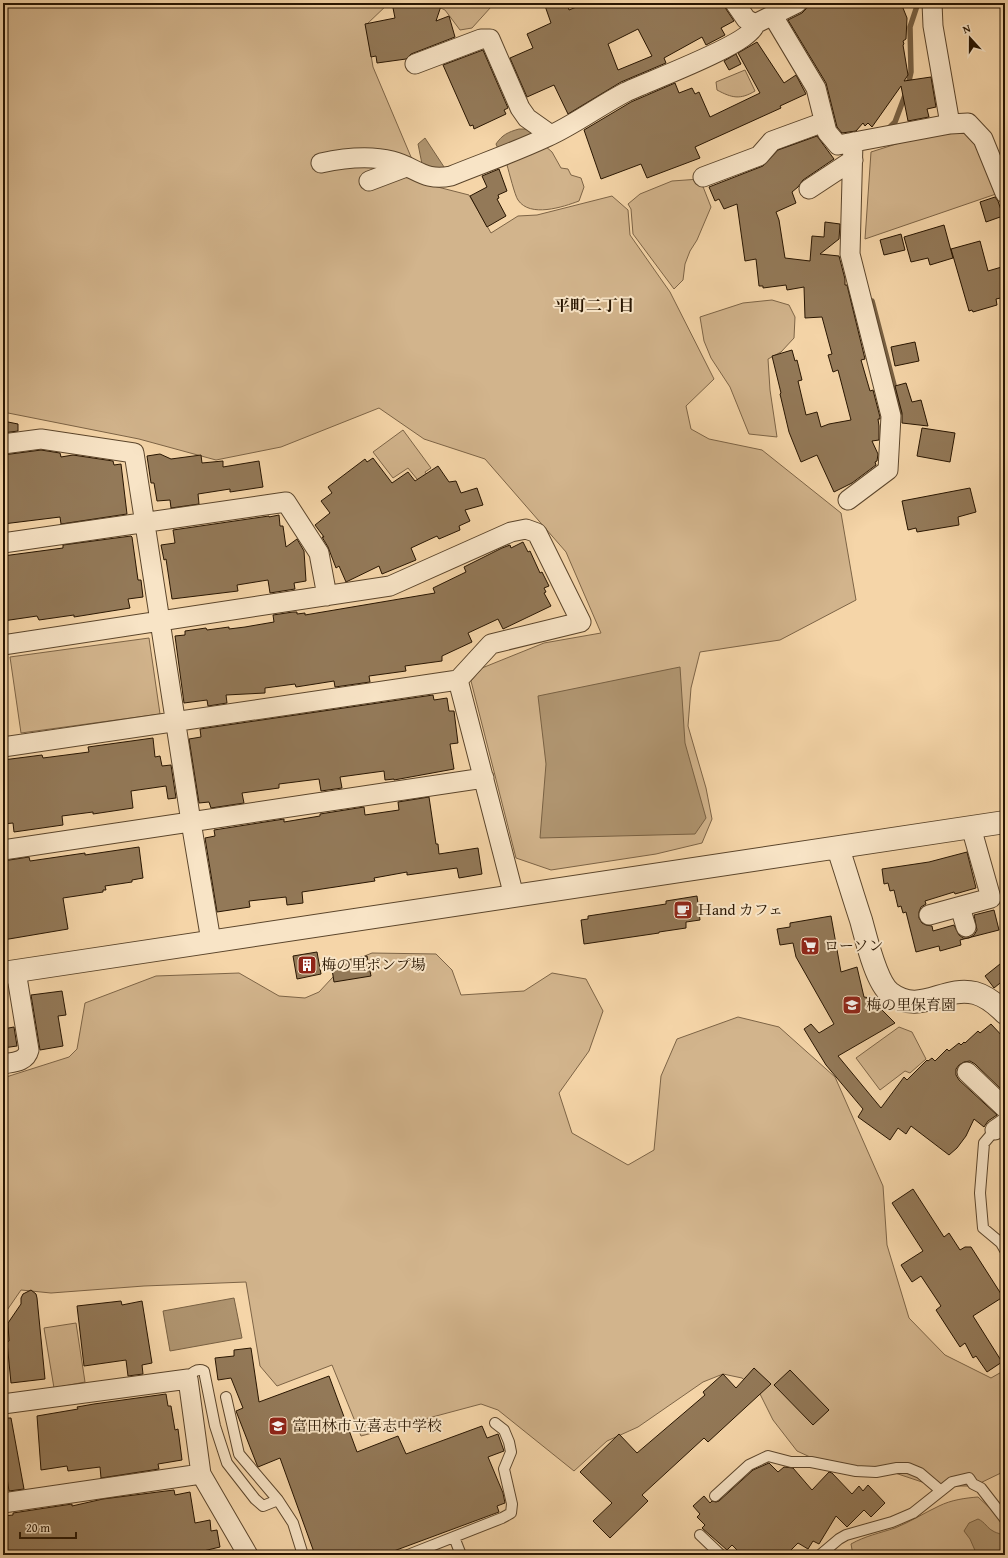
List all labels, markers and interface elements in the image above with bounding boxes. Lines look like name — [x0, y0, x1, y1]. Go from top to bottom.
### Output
north arrow — [950, 18, 990, 58]
text: N — [960, 20, 973, 37]
district label: 平町二丁目 — [554, 293, 634, 317]
cafe icon: Ｈand カフェ — [672, 899, 694, 921]
place label: Ｈand カフェ — [697, 899, 783, 920]
supermarket icon: ローソン — [799, 935, 821, 957]
place label: ローソン — [824, 935, 883, 956]
building icon: 梅の里ポンプ場 — [296, 954, 318, 976]
place label: 梅の里ポンプ場 — [321, 954, 426, 975]
school or university icon: 梅の里保育園 — [841, 994, 863, 1016]
place label: 梅の里保育園 — [866, 994, 956, 1015]
school or university icon: 富田林市立喜志中学校 — [267, 1415, 289, 1437]
place label: 富田林市立喜志中学校 — [292, 1415, 442, 1436]
scale bar — [20, 1514, 76, 1540]
text: 20 m — [26, 1519, 50, 1536]

